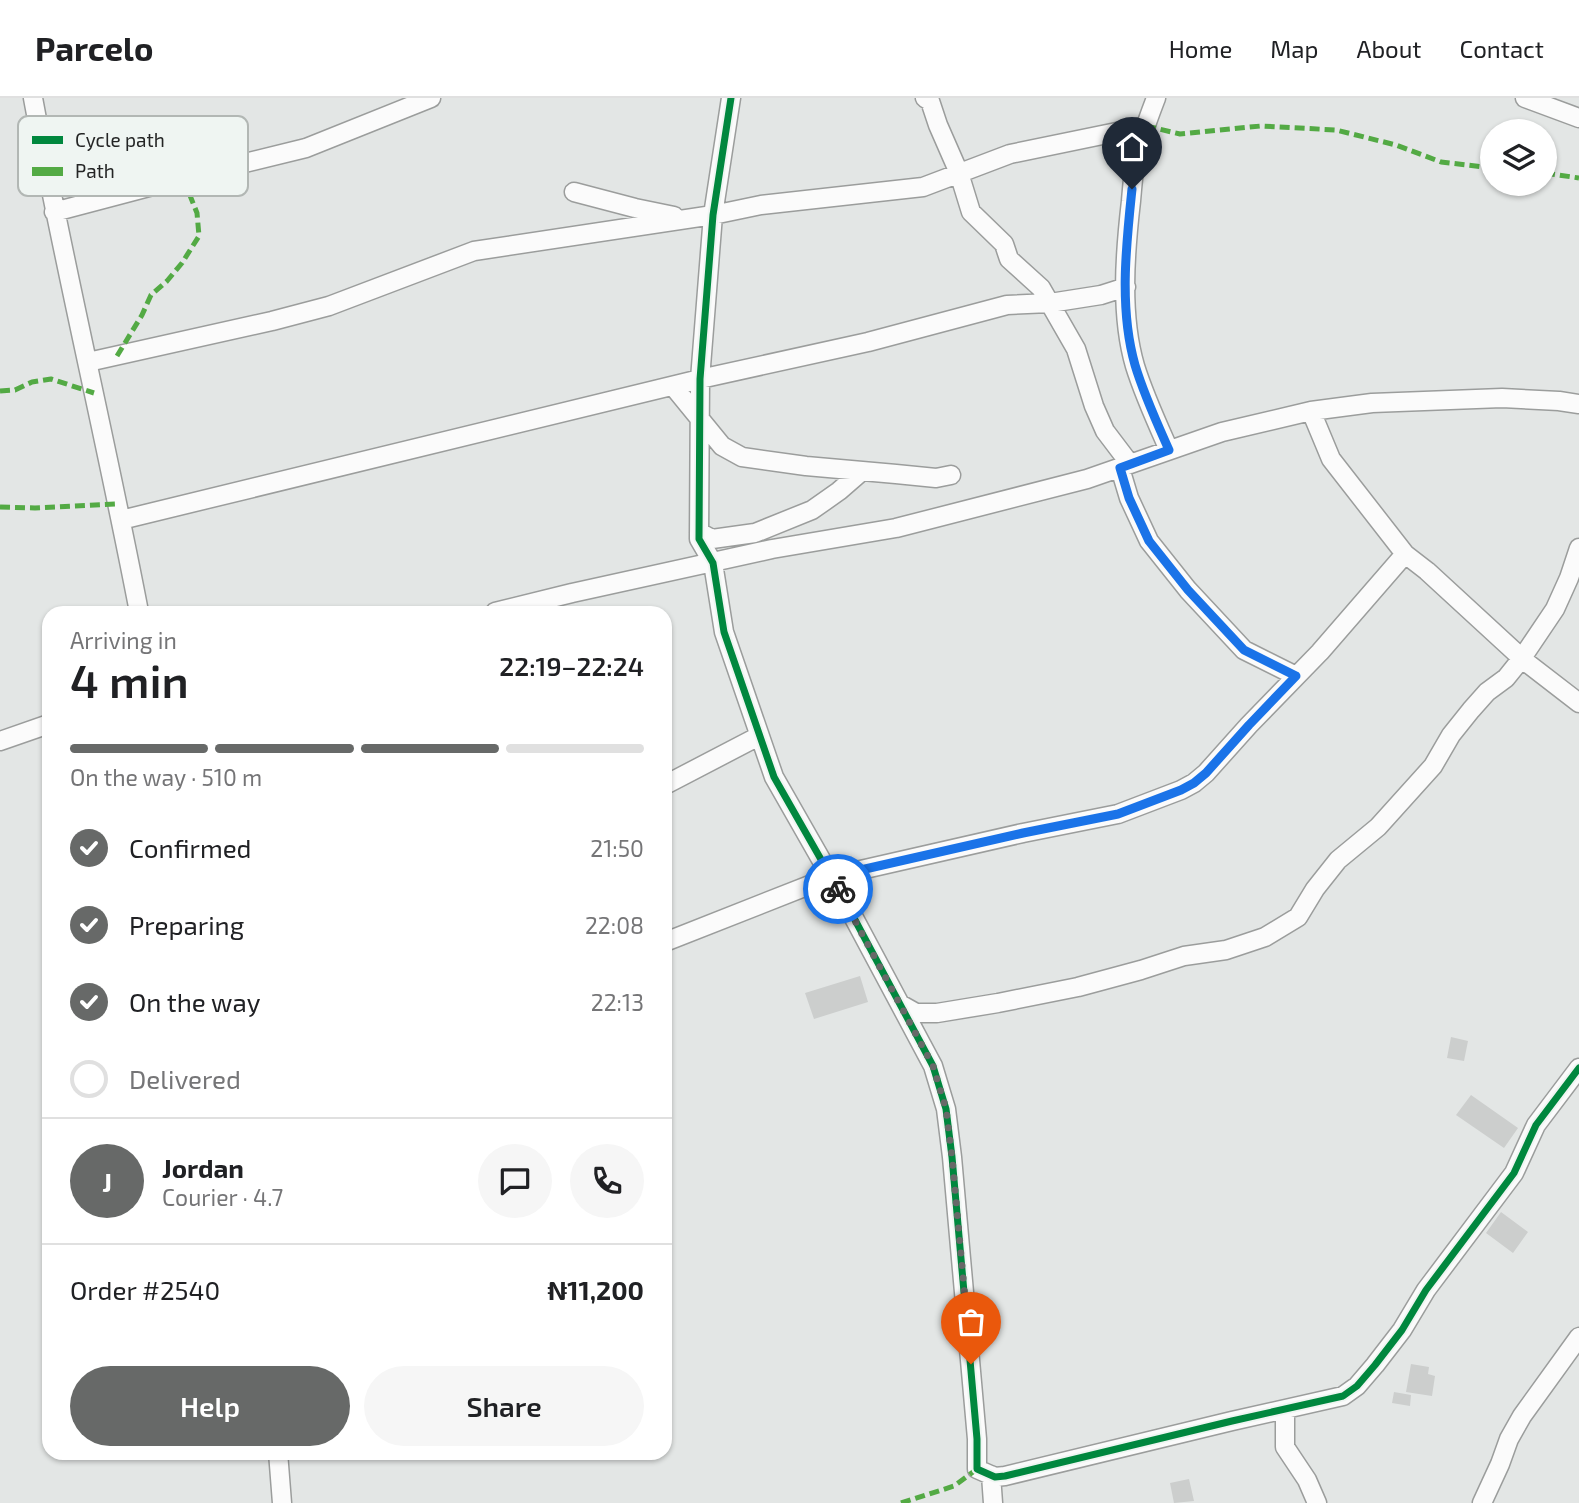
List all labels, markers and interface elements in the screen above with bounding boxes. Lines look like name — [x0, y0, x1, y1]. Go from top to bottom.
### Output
text: Parcelo — [35, 28, 153, 68]
text: Home — [1169, 34, 1232, 63]
text: Map — [1270, 34, 1318, 63]
text: About — [1356, 34, 1422, 63]
text: Contact — [1460, 34, 1544, 63]
legend — [18, 116, 248, 196]
pin — [1102, 117, 1162, 189]
map controls — [1480, 119, 1557, 196]
button: layers — [1480, 119, 1557, 196]
text: Cycle path — [75, 128, 165, 151]
icon: home — [1113, 128, 1151, 166]
text: Path — [75, 159, 115, 182]
text: Arriving in — [70, 626, 177, 654]
text: 22:19–22:24 — [499, 650, 644, 681]
text: 4 min — [70, 652, 189, 707]
text: On the way · 510 m — [70, 763, 262, 791]
icon: check — [70, 829, 108, 867]
text: Confirmed — [129, 832, 252, 863]
text: 21:50 — [590, 834, 644, 862]
courier — [803, 854, 873, 924]
icon: bike — [819, 870, 857, 908]
icon: check — [70, 906, 108, 944]
text: Preparing — [129, 909, 244, 940]
text: 22:08 — [585, 911, 644, 939]
icon: check — [70, 983, 108, 1021]
text: On the way — [129, 986, 260, 1017]
text: 22:13 — [591, 988, 644, 1016]
text: Delivered — [129, 1063, 241, 1094]
button: chat — [478, 1144, 552, 1218]
button: phone — [570, 1144, 644, 1218]
text: Jordan — [162, 1152, 244, 1183]
text: J — [102, 1166, 112, 1197]
text: Courier · 4.7 — [162, 1183, 283, 1211]
text: Order #2540 — [70, 1274, 220, 1305]
text: ₦11,200 — [547, 1274, 644, 1305]
pin — [941, 1292, 1001, 1364]
icon: bag — [952, 1303, 990, 1341]
button: Help — [70, 1366, 350, 1446]
button: Share — [364, 1366, 644, 1446]

